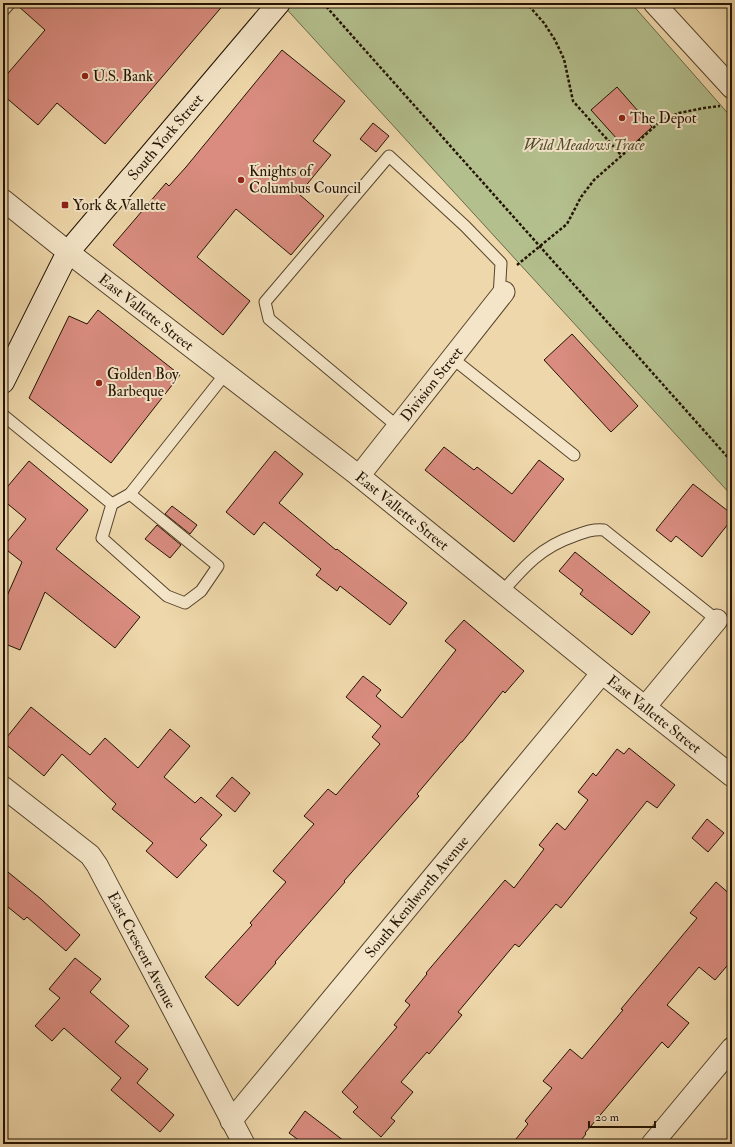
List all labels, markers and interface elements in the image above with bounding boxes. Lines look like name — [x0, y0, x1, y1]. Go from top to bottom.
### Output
place label: U.S. Bank — [93, 67, 153, 86]
marker: U.S. Bank — [80, 71, 90, 81]
street label: South York Street — [123, 90, 207, 184]
place label: The Depot — [630, 109, 697, 129]
marker: The Depot — [617, 113, 627, 123]
park label: Wild Meadows Trace — [524, 136, 646, 155]
place label: Knights of Columbus Council — [249, 162, 361, 198]
marker: Knights of Columbus Council — [236, 175, 246, 185]
place label: York & Vallette — [73, 196, 166, 215]
marker: York & Vallette — [60, 200, 70, 210]
street label: East Vallette Street — [95, 270, 198, 355]
street label: Division Street — [396, 343, 467, 425]
place label: Golden Boy Barbeque — [107, 365, 179, 401]
marker: Golden Boy Barbeque — [94, 378, 104, 388]
street label: East Vallette Street — [351, 467, 453, 555]
street label: East Vallette Street — [603, 671, 705, 758]
street label: South Kenilworth Avenue — [361, 832, 473, 962]
street label: East Crescent Avenue — [103, 889, 181, 1012]
scale bar — [589, 1103, 655, 1129]
text: 20 m — [595, 1110, 620, 1125]

